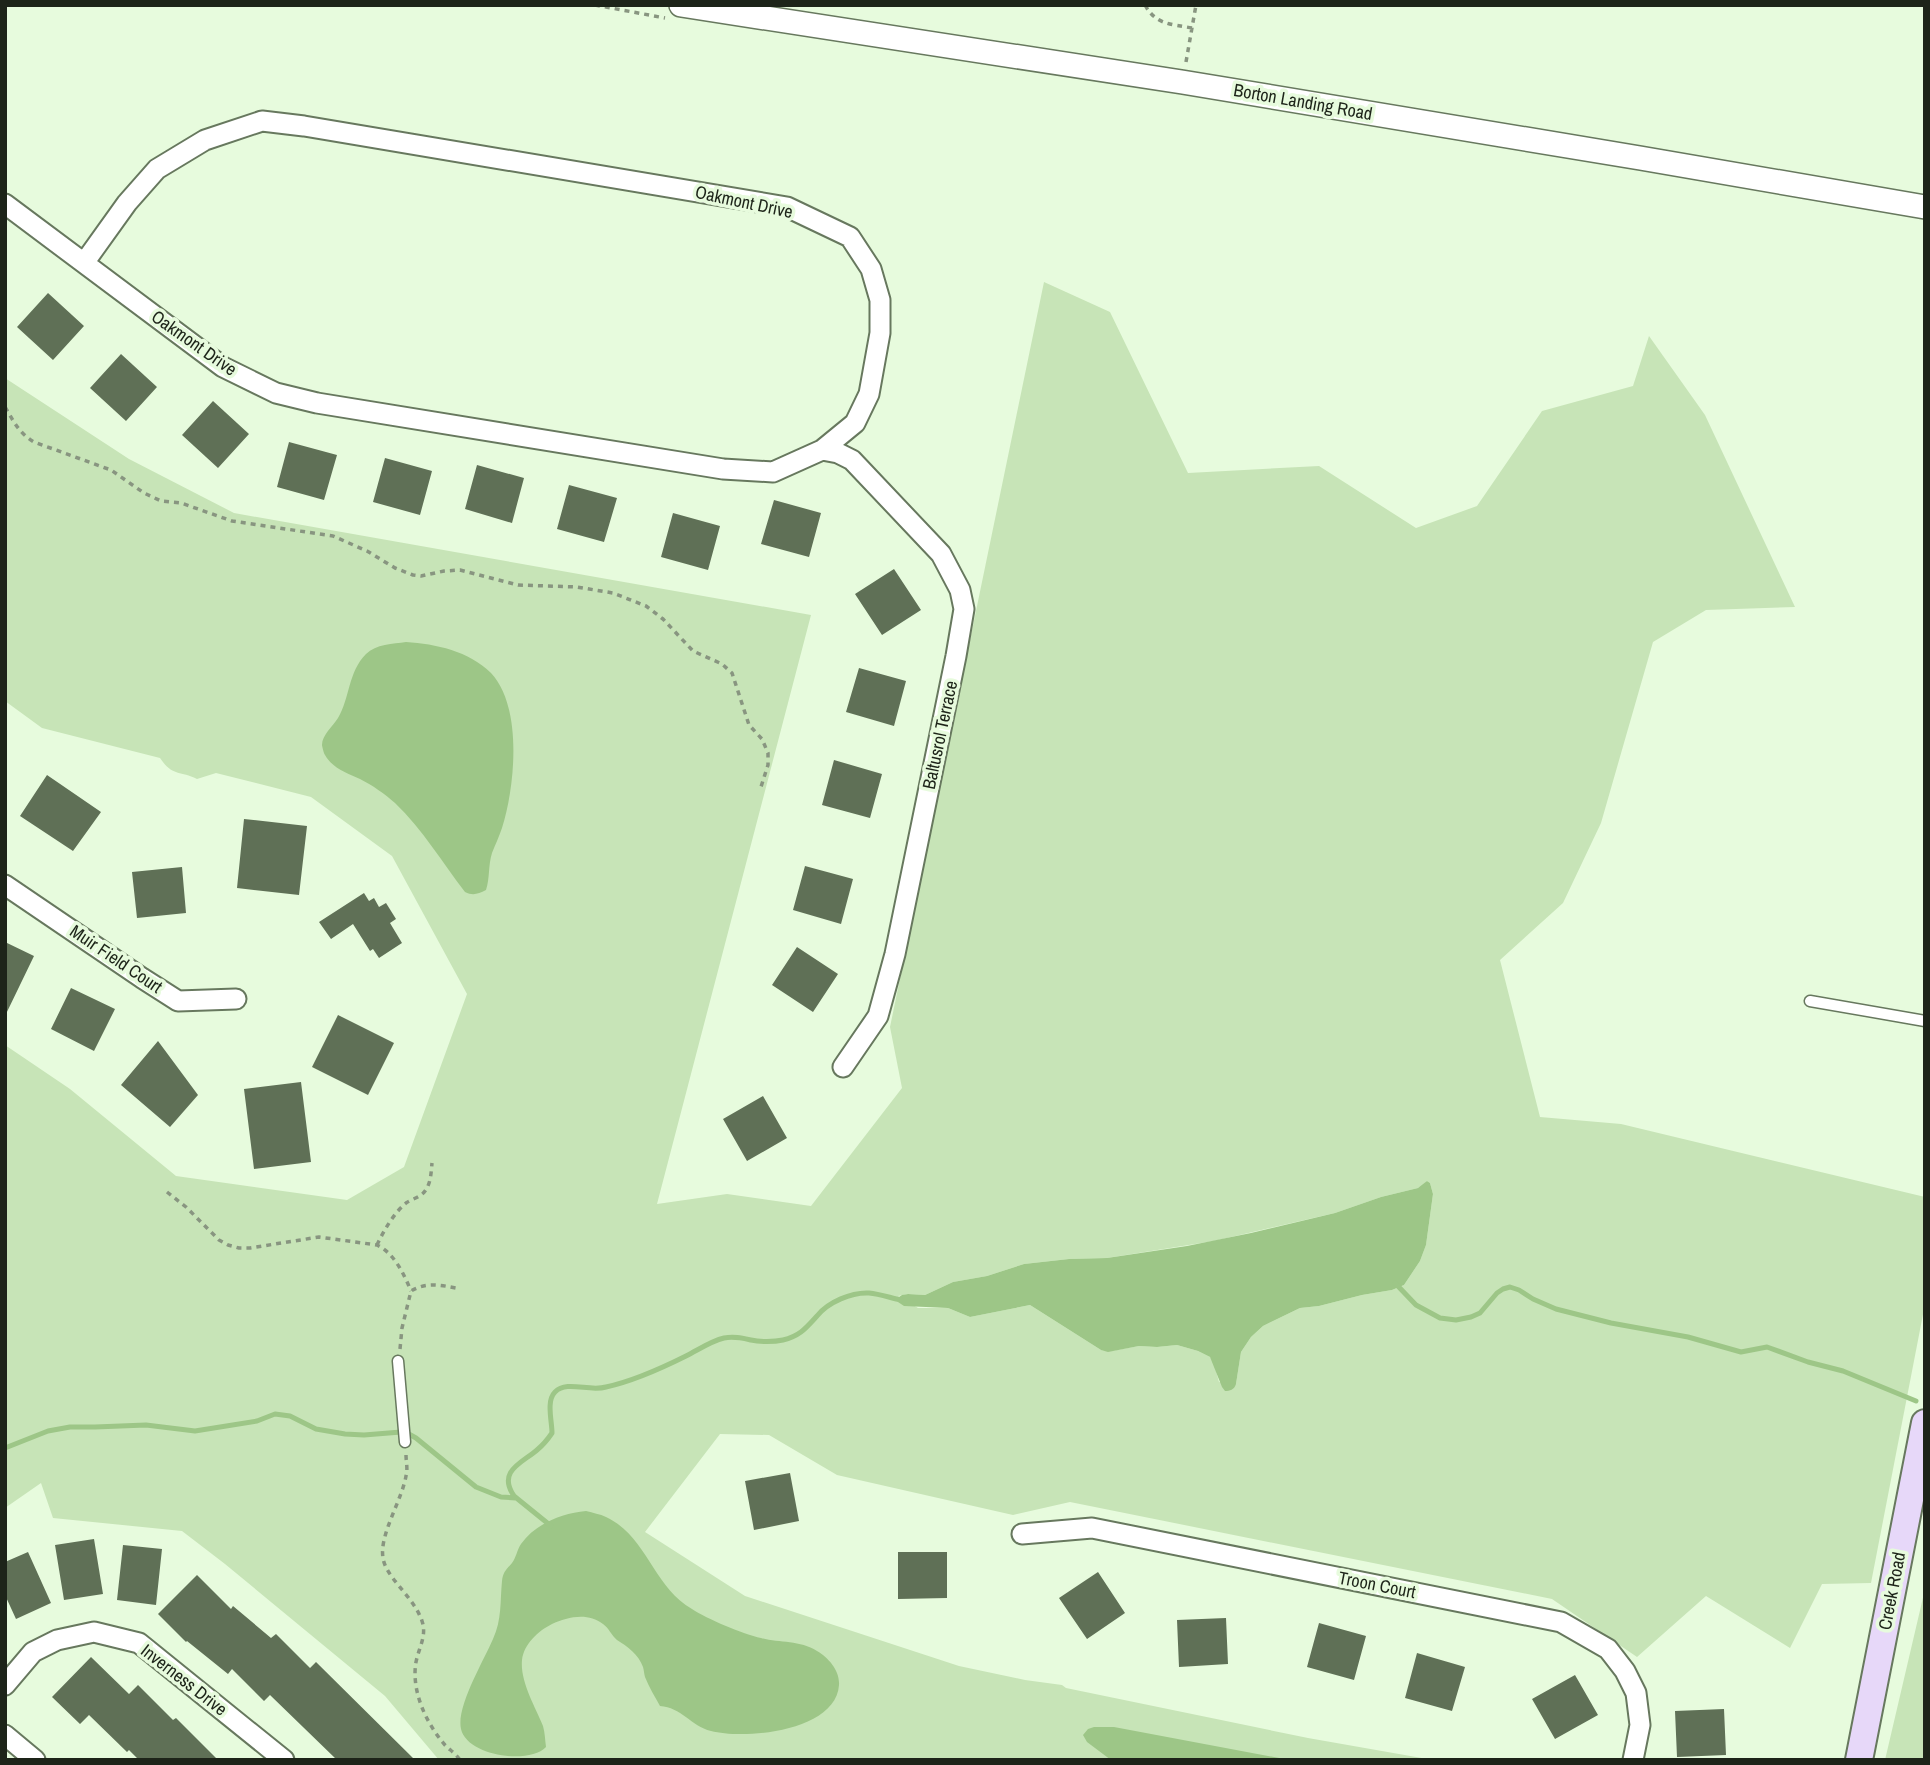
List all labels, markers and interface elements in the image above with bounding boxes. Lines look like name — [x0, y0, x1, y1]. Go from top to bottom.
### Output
street label: Borton Landing Road — [1232, 77, 1374, 126]
street label: Oakmont Drive — [693, 179, 795, 224]
street label: Oakmont Drive — [146, 304, 242, 381]
street label: Baltusrol Terrace — [916, 678, 963, 792]
street label: Muir Field Court — [65, 918, 167, 999]
street label: Creek Road — [1872, 1550, 1911, 1632]
street label: Troon Court — [1336, 1565, 1418, 1604]
street label: Inverness Drive — [136, 1638, 233, 1721]

